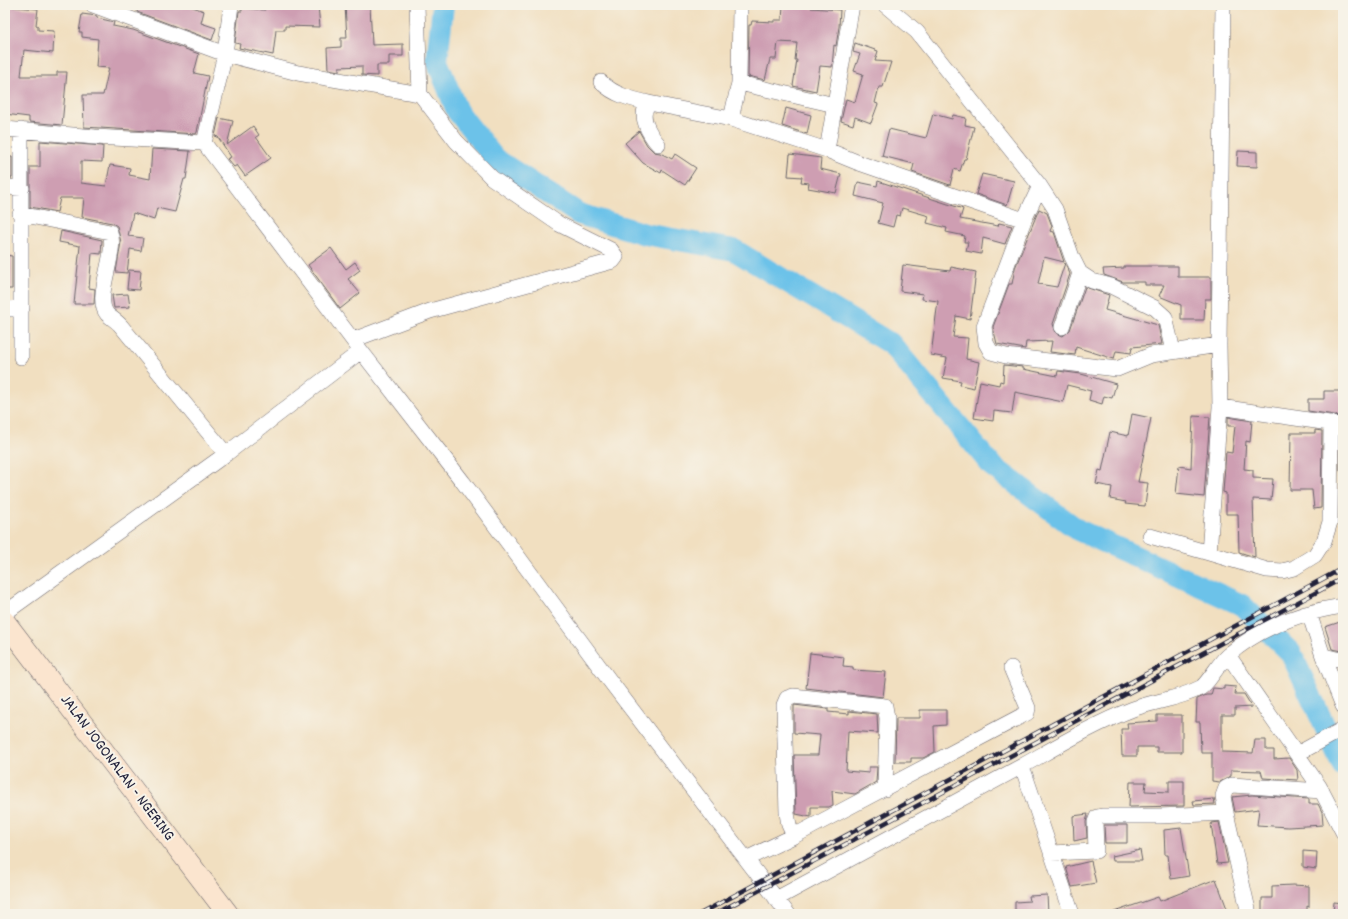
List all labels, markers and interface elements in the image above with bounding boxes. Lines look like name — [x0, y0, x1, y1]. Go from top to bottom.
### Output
street label: JALAN JOGONALAN - NGERING — [54, 690, 180, 846]

